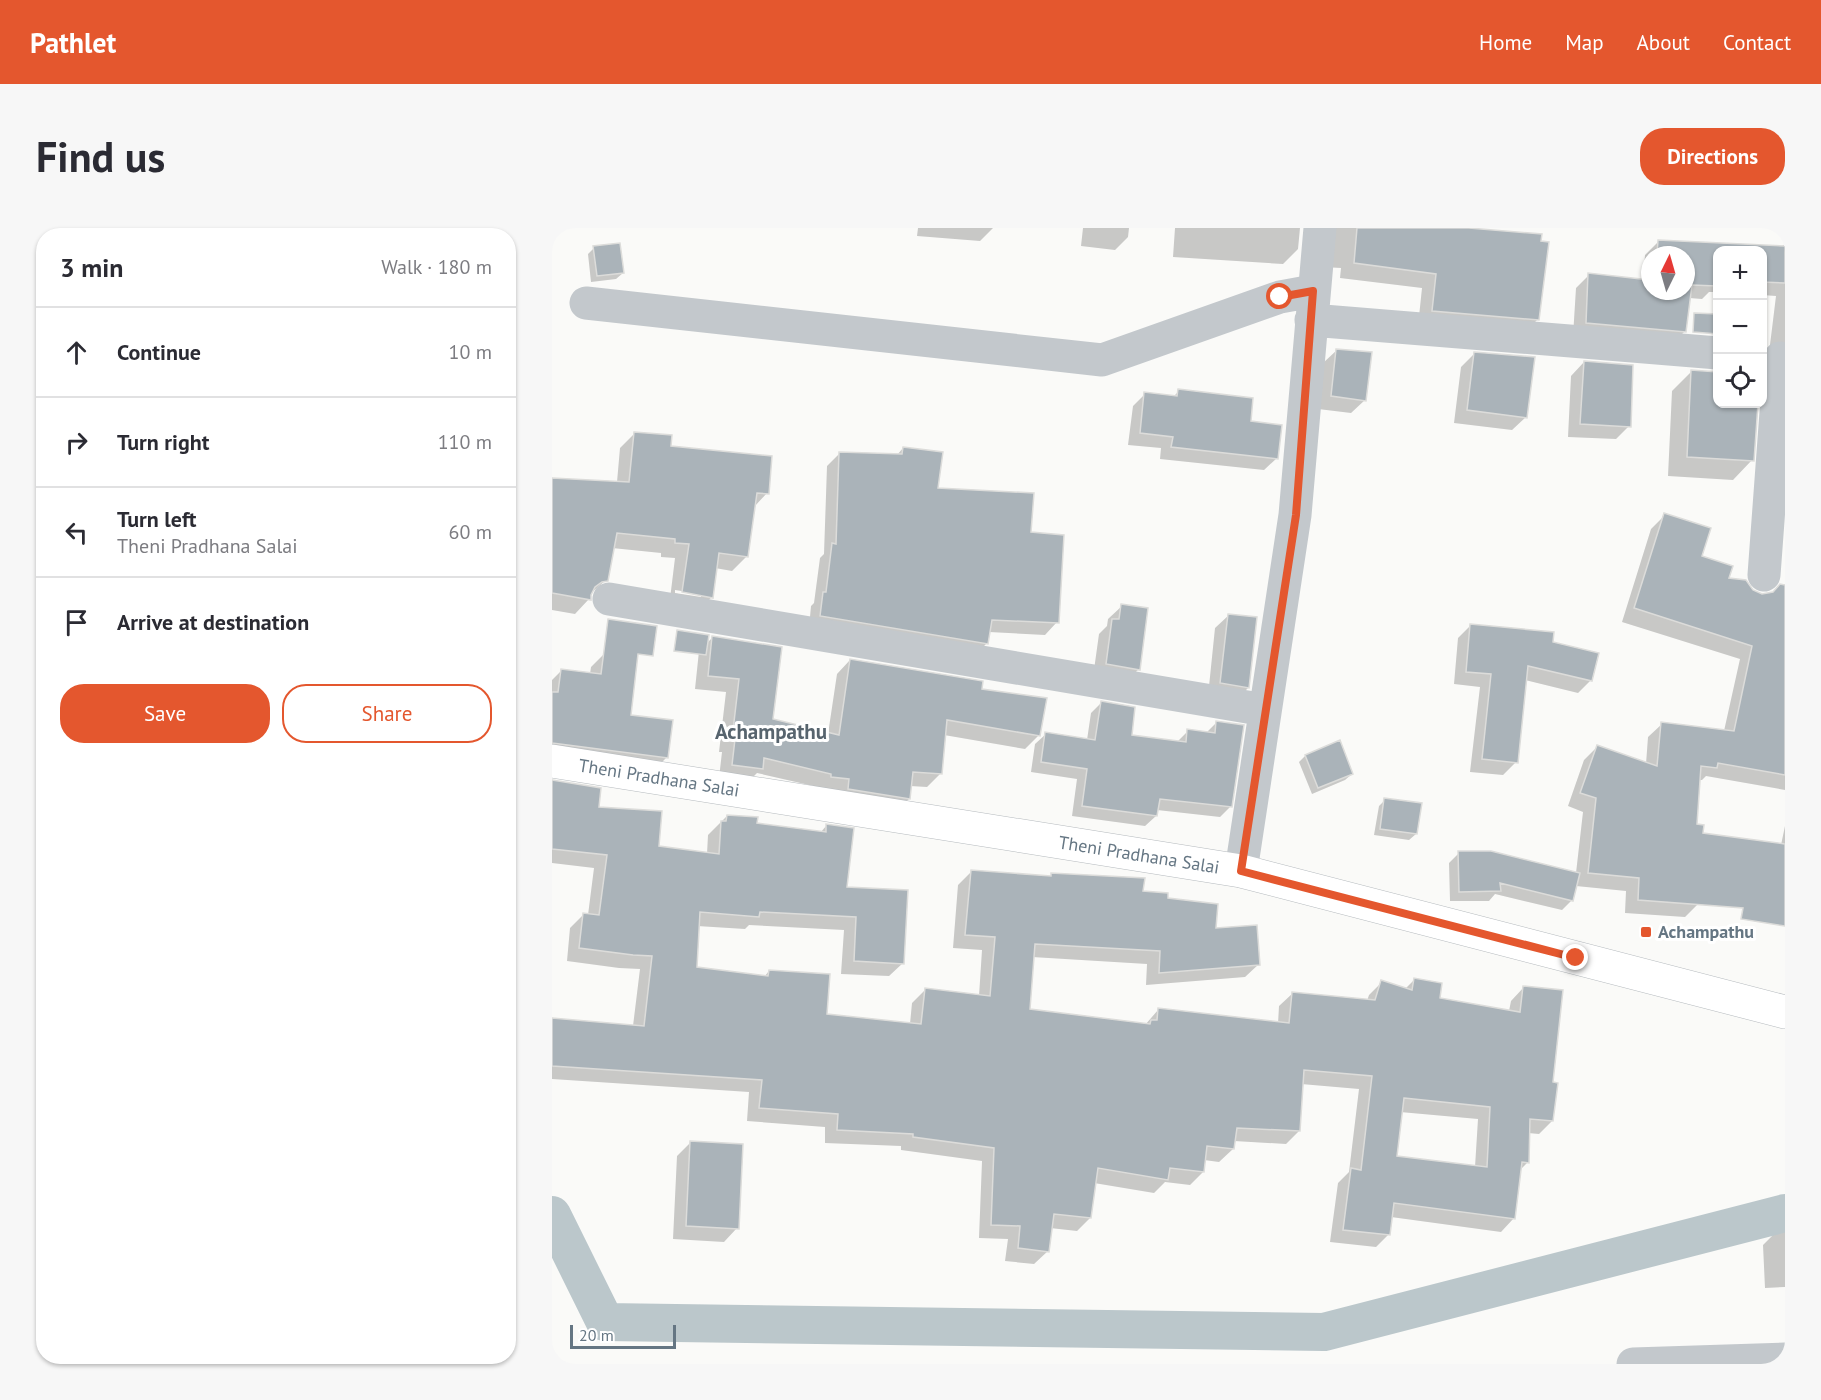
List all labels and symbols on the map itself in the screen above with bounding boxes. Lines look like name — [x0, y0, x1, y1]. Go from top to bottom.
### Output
north arrow — [1641, 246, 1695, 300]
route start — [1266, 283, 1292, 309]
district label: Achampathu — [715, 718, 827, 745]
street label: Theni Pradhana Salai — [577, 753, 741, 802]
street label: Theni Pradhana Salai — [1057, 830, 1221, 879]
place label: Achampathu — [1658, 920, 1754, 943]
marker: Achampathu — [1639, 925, 1653, 939]
route end — [1562, 944, 1588, 970]
scale bar — [570, 1322, 676, 1350]

